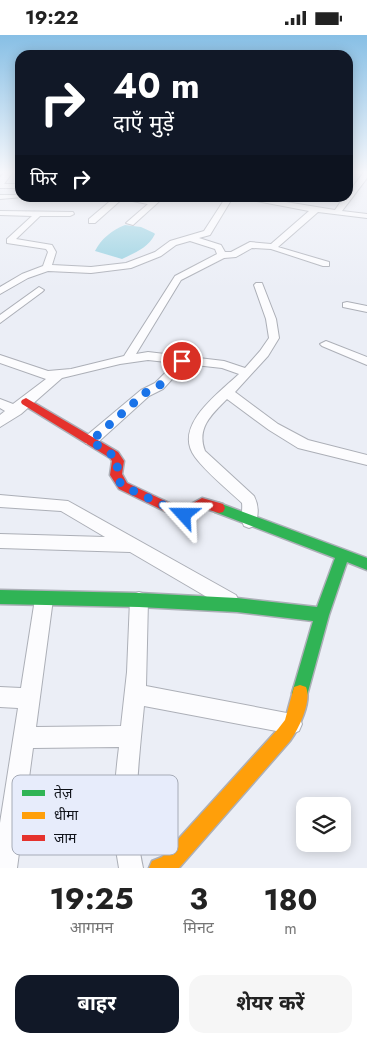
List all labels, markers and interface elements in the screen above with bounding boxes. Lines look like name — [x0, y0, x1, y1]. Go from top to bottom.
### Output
text: 19:22 — [25, 4, 78, 31]
text: 40 m — [113, 61, 200, 111]
icon: right — [30, 70, 95, 135]
text: दाएँ मुड़ें — [113, 107, 174, 139]
text: फिर — [30, 165, 57, 192]
icon: right — [67, 165, 95, 193]
pin — [161, 340, 203, 382]
icon: arrive — [168, 347, 196, 375]
position arrow — [157, 488, 209, 540]
legend — [12, 775, 178, 855]
text: तेज़ — [54, 783, 73, 803]
map controls — [296, 797, 351, 852]
button: layers — [296, 797, 351, 852]
text: धीमा — [54, 805, 79, 825]
text: जाम — [54, 828, 77, 848]
text: 19:25 — [50, 877, 134, 920]
text: 3 — [189, 877, 208, 920]
text: 180 — [263, 878, 317, 921]
text: आगमन — [70, 916, 114, 939]
text: मिनट — [183, 916, 214, 939]
text: m — [284, 917, 297, 940]
button: बाहर — [15, 975, 179, 1033]
button: शेयर करें — [189, 975, 352, 1033]

